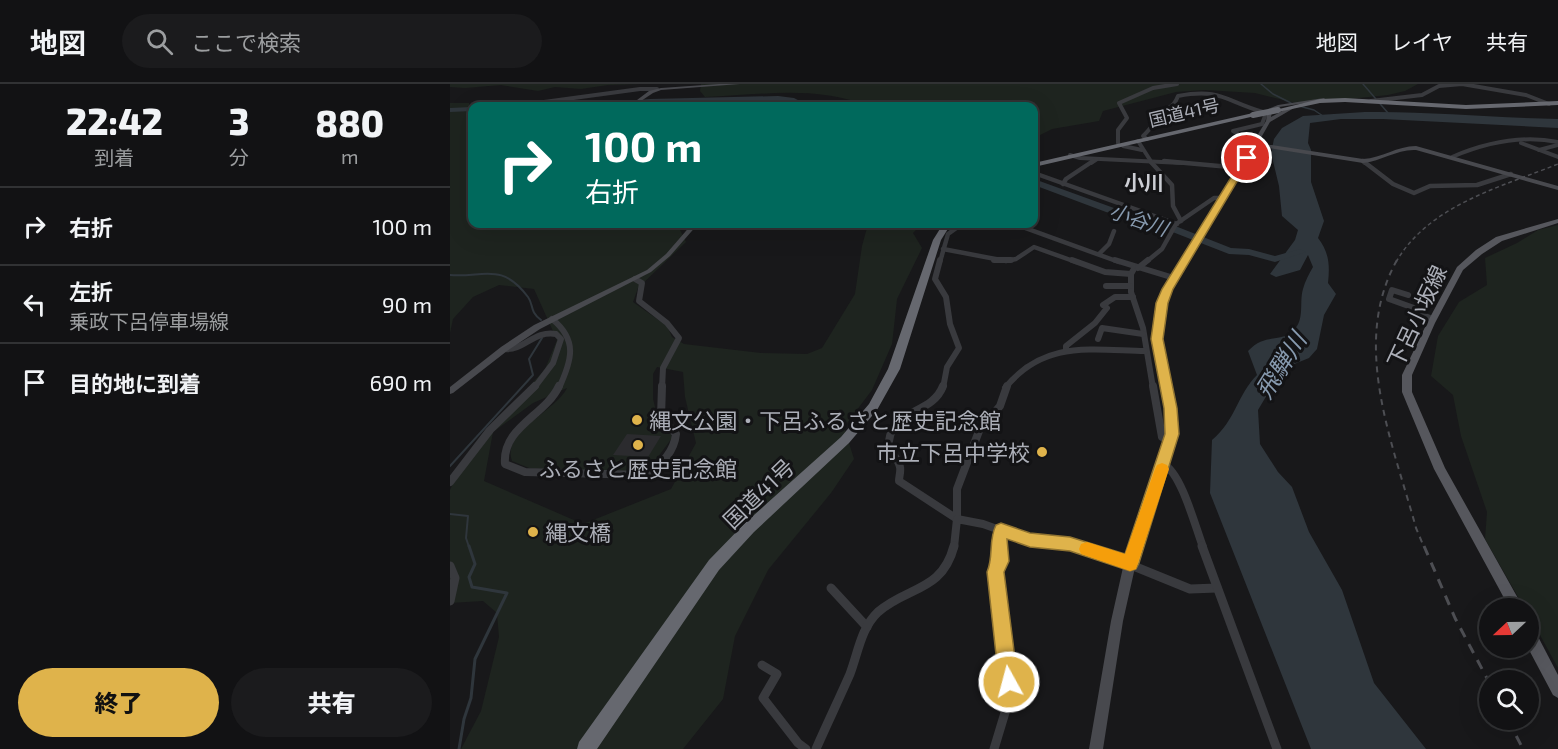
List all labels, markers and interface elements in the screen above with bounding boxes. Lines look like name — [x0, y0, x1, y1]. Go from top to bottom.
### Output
search box — [122, 14, 542, 68]
text: 地図 — [30, 25, 86, 59]
icon: search — [143, 25, 176, 58]
text: ここで検索 — [191, 29, 301, 55]
text: 地図 — [1316, 29, 1358, 54]
text: レイヤ — [1391, 29, 1453, 54]
text: 共有 — [1486, 29, 1528, 54]
street label: 国道41号 — [1146, 93, 1222, 131]
text: 22:42 — [66, 99, 163, 142]
text: 3 — [229, 99, 249, 142]
text: 880 — [315, 101, 384, 144]
text: 100 m — [585, 120, 702, 170]
icon: right — [486, 126, 564, 204]
pin — [1221, 132, 1272, 183]
icon: arrive — [1230, 141, 1263, 174]
text: m — [341, 144, 358, 168]
text: 到着 — [94, 145, 134, 169]
text: 分 — [229, 145, 249, 169]
district label: 小川 — [1124, 170, 1164, 194]
text: 右折 — [585, 175, 639, 207]
water label: 小谷川 — [1107, 198, 1173, 241]
icon: right — [18, 210, 51, 243]
text: 100 m — [373, 213, 432, 239]
text: 右折 — [69, 214, 113, 240]
street label: 下呂小坂線 — [1381, 261, 1451, 371]
text: 左折 — [69, 278, 113, 304]
icon: left — [18, 288, 51, 321]
text: 90 m — [382, 291, 432, 317]
text: 乗政下呂停車場線 — [69, 309, 229, 333]
water label: 飛騨川 — [1249, 324, 1313, 403]
icon: arrive — [18, 366, 51, 399]
text: 690 m — [369, 369, 432, 395]
text: 目的地に到着 — [69, 370, 201, 396]
place label: 縄文公園・下呂ふるさと歴史記念館 — [649, 407, 1001, 433]
marker: 縄文公園・下呂ふるさと歴史記念館 — [630, 413, 644, 427]
marker: ふるさと歴史記念館 — [631, 438, 645, 452]
place label: 市立下呂中学校 — [876, 439, 1030, 465]
marker: 市立下呂中学校 — [1035, 445, 1049, 459]
street label: 国道41号 — [717, 453, 799, 533]
place label: ふるさと歴史記念館 — [539, 455, 737, 481]
place label: 縄文橋 — [545, 519, 611, 545]
marker: 縄文橋 — [526, 525, 540, 539]
north arrow — [1479, 598, 1539, 658]
map controls — [1479, 598, 1539, 730]
position arrow — [977, 650, 1041, 714]
button: 終了 — [18, 668, 219, 737]
button: 共有 — [231, 668, 432, 737]
button: search — [1479, 670, 1539, 730]

